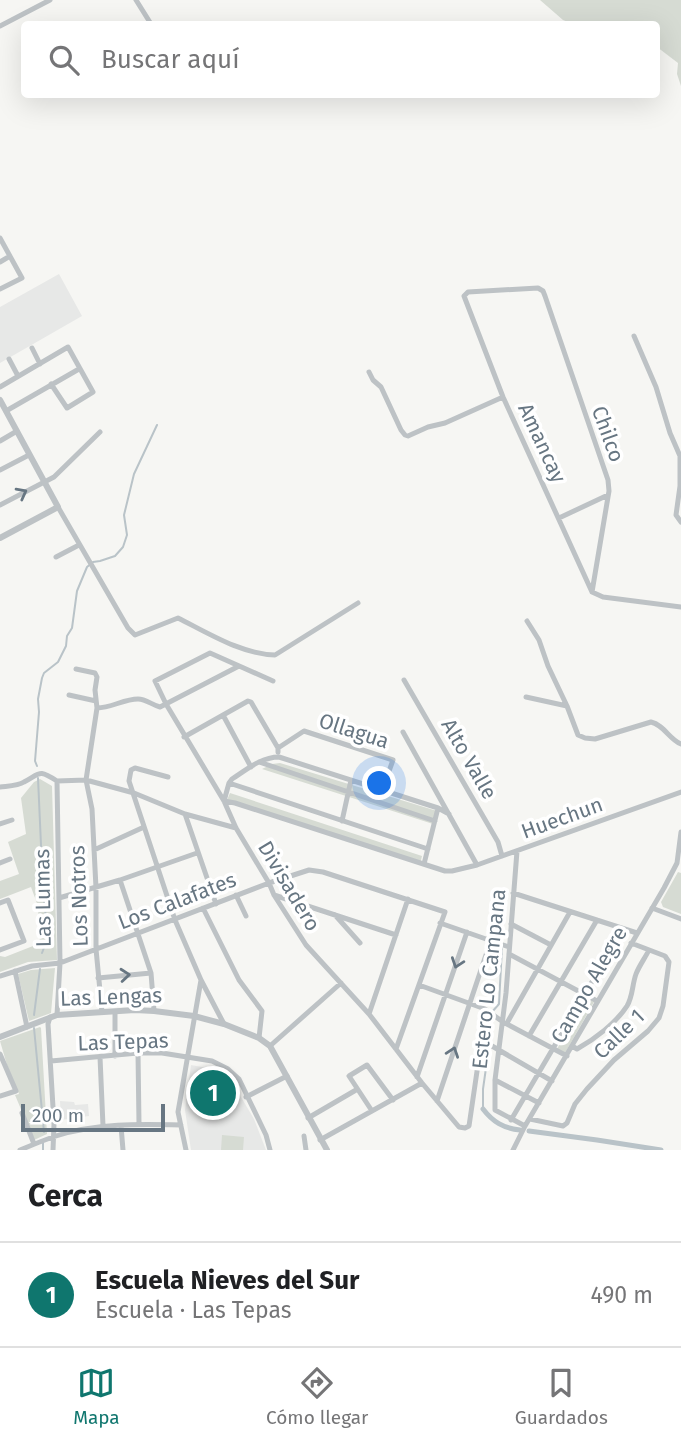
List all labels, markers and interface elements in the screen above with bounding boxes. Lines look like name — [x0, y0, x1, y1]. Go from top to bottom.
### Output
search box — [21, 21, 660, 98]
icon: search — [45, 41, 83, 79]
text: Buscar aquí — [101, 44, 239, 75]
street label: Amancay — [512, 399, 572, 488]
street label: Chilco — [586, 402, 630, 466]
one-way arrow — [15, 488, 27, 502]
street label: Ollagua — [316, 707, 392, 755]
street label: Alto Valle — [435, 714, 503, 804]
your location — [362, 766, 396, 800]
street label: Huechun — [518, 791, 606, 845]
street label: Divisadero — [252, 836, 326, 936]
street label: Los Notros — [64, 845, 94, 947]
street label: Las Lumas — [29, 848, 57, 947]
street label: Los Calafates — [114, 867, 240, 935]
street label: Estero Lo Campana — [467, 888, 511, 1070]
street label: Campo Alegre — [545, 922, 633, 1048]
one-way arrow — [451, 957, 465, 969]
one-way arrow — [120, 968, 131, 983]
street label: Las Lengas — [60, 982, 163, 1012]
street label: Calle 1 — [588, 1003, 650, 1065]
street label: Las Tepas — [77, 1027, 169, 1057]
one-way arrow — [445, 1046, 460, 1058]
pin: 1 — [190, 1067, 236, 1119]
scale bar — [21, 1101, 164, 1133]
text: 200 m — [32, 1104, 84, 1127]
text: Cerca — [28, 1178, 103, 1214]
text: Escuela Nieves del Sur — [95, 1265, 359, 1296]
text: 1 — [46, 1281, 56, 1309]
text: 490 m — [591, 1281, 653, 1309]
text: Escuela · Las Tepas — [95, 1296, 291, 1324]
tab: Mapa — [73, 1364, 120, 1429]
tab: Cómo llegar — [266, 1364, 368, 1429]
tab: Guardados — [515, 1364, 608, 1429]

